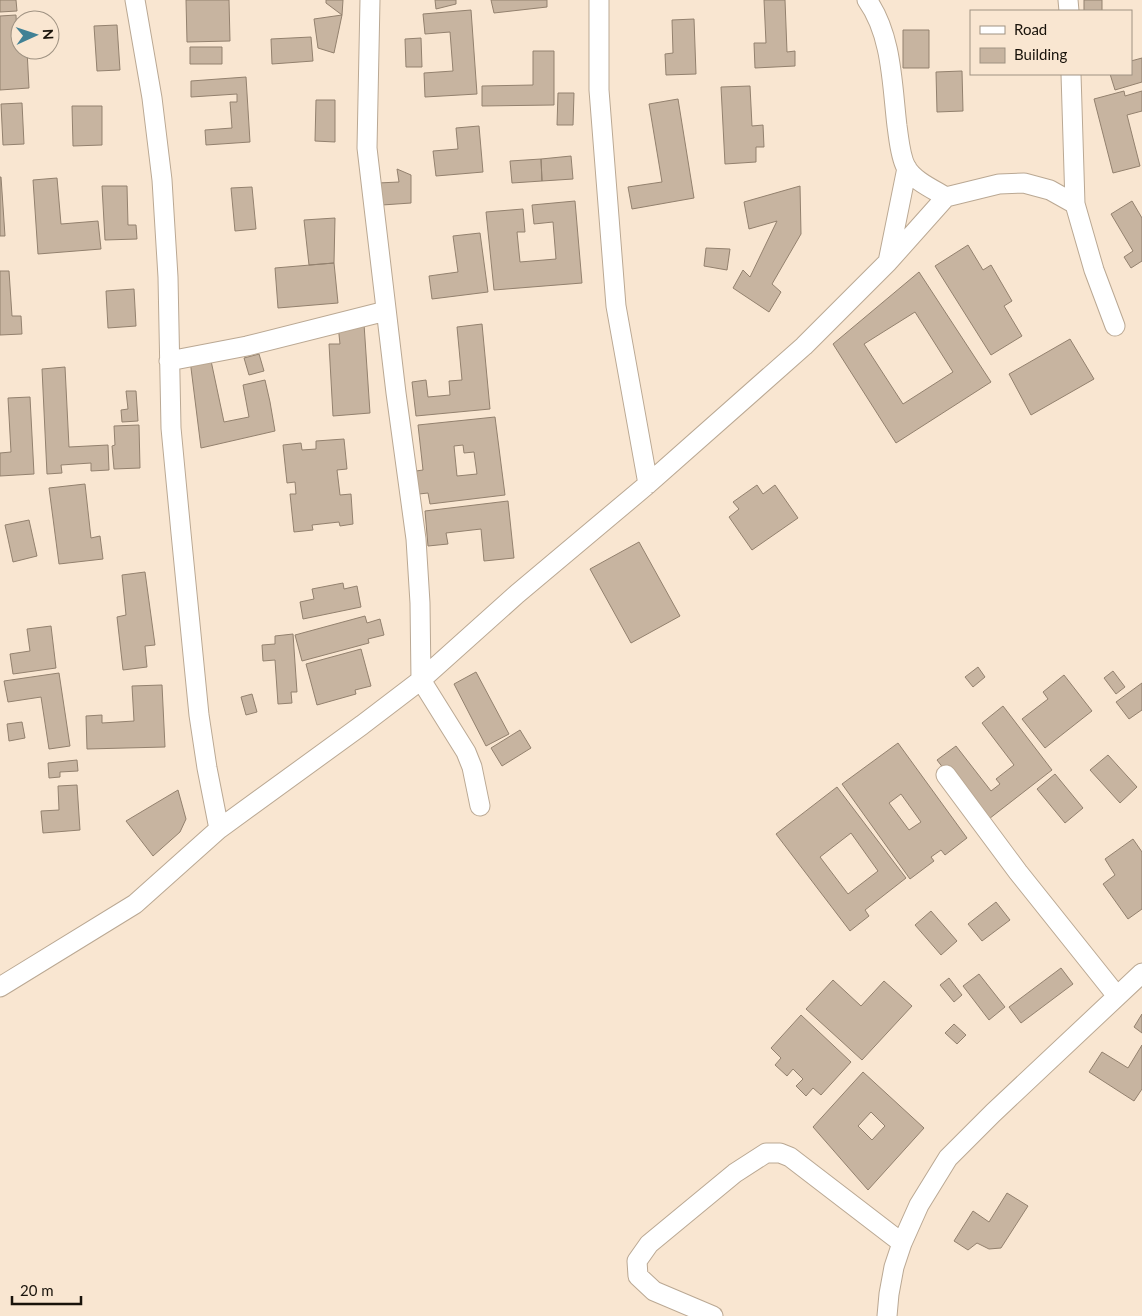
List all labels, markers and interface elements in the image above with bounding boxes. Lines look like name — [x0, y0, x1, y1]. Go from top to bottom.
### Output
north arrow — [10, 10, 60, 60]
legend — [970, 10, 1132, 75]
text: Road — [1014, 20, 1047, 38]
text: N — [40, 28, 57, 40]
text: Building — [1014, 45, 1067, 63]
scale bar — [12, 1274, 81, 1306]
text: 20 m — [20, 1281, 54, 1299]

